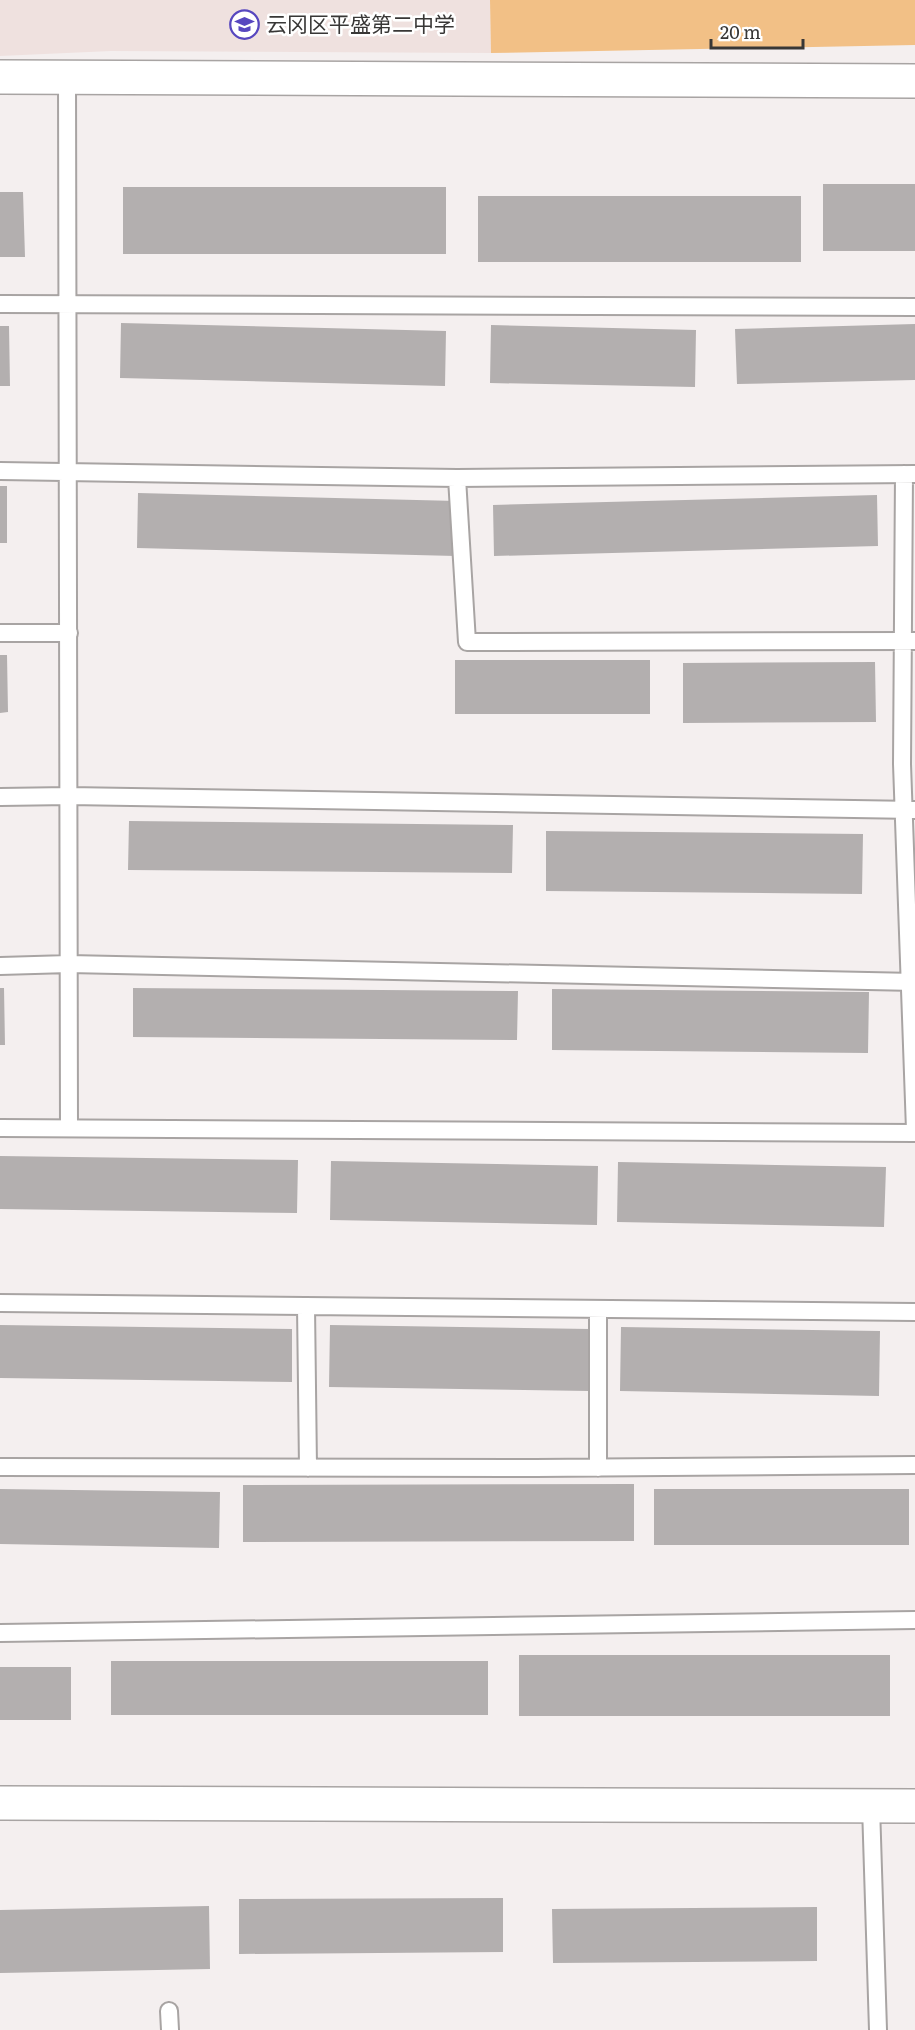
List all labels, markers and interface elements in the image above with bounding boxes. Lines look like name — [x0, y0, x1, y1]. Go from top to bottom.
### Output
place label: 云冈区平盛第二中学 — [266, 7, 455, 38]
school or university icon: 云冈区平盛第二中学 — [229, 9, 261, 41]
scale bar — [711, 12, 802, 50]
text: 20 m — [720, 18, 761, 45]

